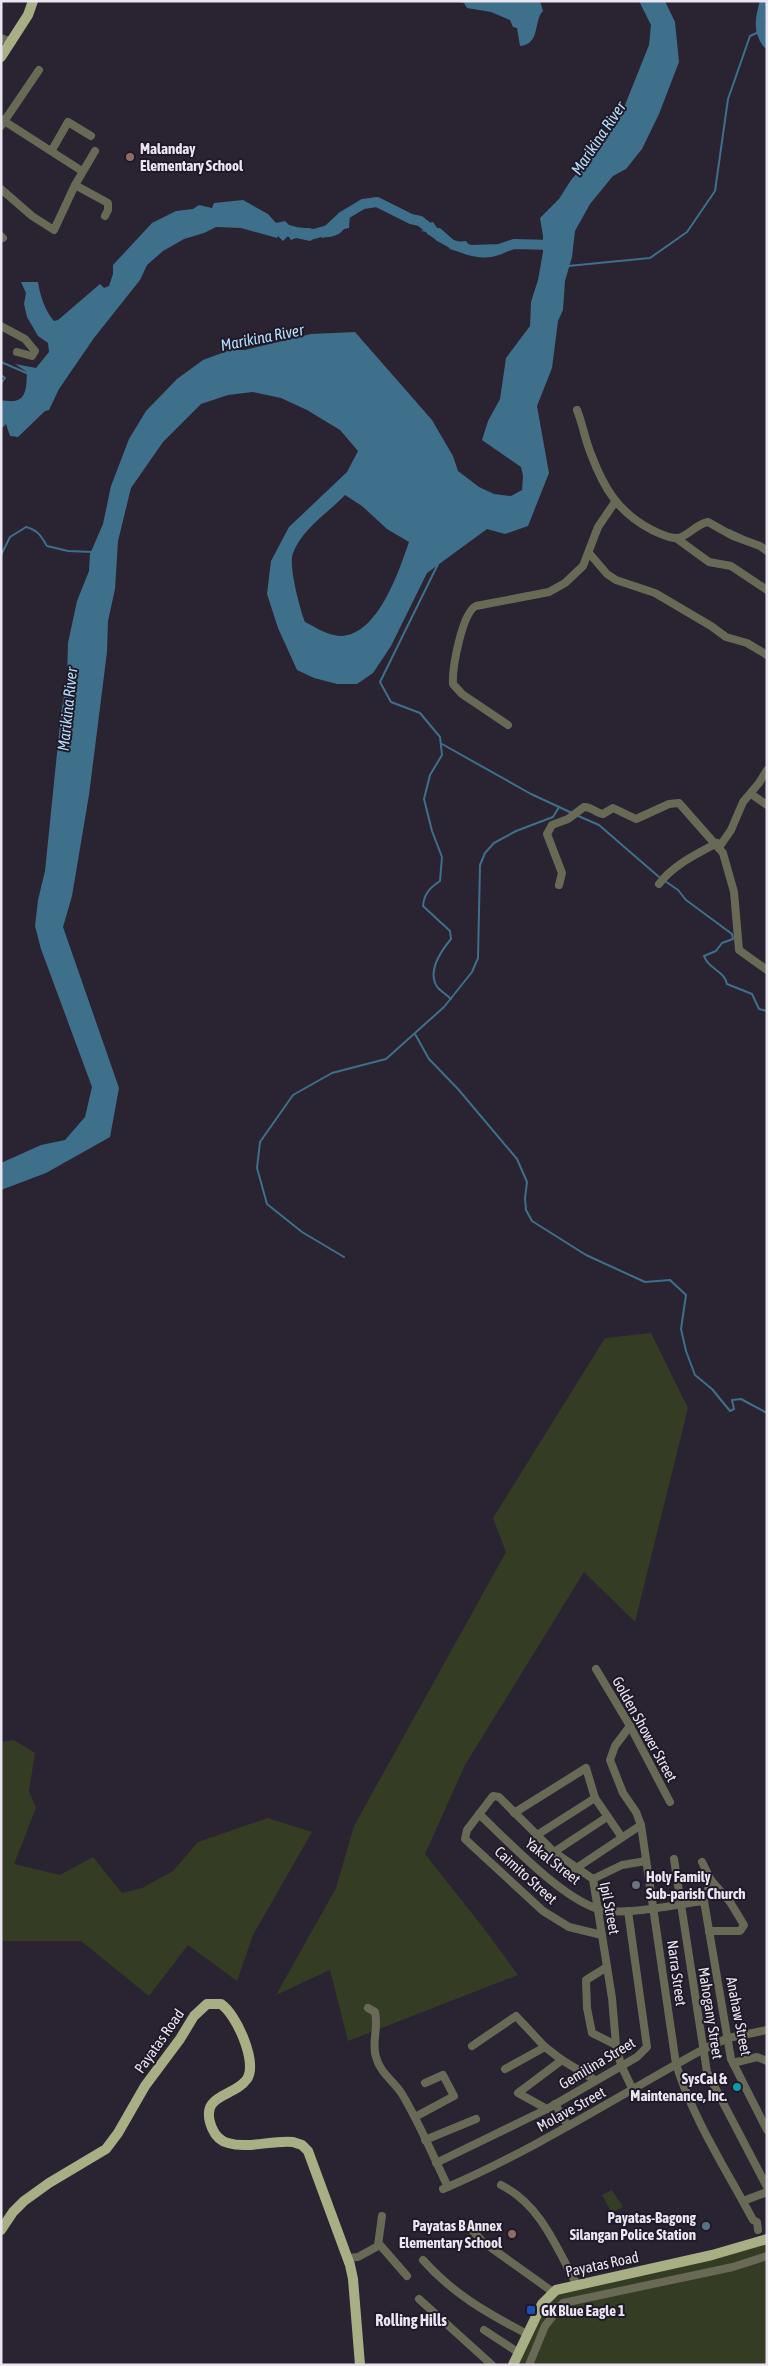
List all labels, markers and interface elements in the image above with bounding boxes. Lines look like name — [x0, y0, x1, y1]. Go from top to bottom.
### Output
water label: Marikina River — [567, 97, 630, 178]
place label: Malanday Elementary School — [140, 140, 244, 174]
marker: Malanday Elementary School — [124, 151, 136, 163]
water label: Marikina River — [219, 320, 306, 354]
water label: Marikina River — [54, 665, 80, 752]
street label: Golden Shower Street — [609, 1673, 681, 1785]
street label: Yakal Street — [522, 1834, 584, 1888]
street label: Caimito Street — [491, 1843, 561, 1907]
place label: Holy Family Sub-parish Church — [646, 1868, 746, 1902]
marker: Holy Family Sub-parish Church — [630, 1879, 642, 1891]
street label: Ipil Street — [597, 1880, 623, 1936]
street label: Narra Street — [664, 1939, 690, 2007]
street label: Mahogany Street — [695, 1966, 727, 2060]
street label: Anahaw Street — [723, 1975, 755, 2057]
street label: Payatas Road — [131, 2006, 187, 2076]
street label: Gemilina Street — [556, 2034, 638, 2092]
place label: SysCal & Maintenance, Inc. — [630, 2070, 727, 2104]
marker: SysCal & Maintenance, Inc. — [731, 2081, 743, 2093]
street label: Molave Street — [534, 2083, 608, 2135]
place label: Payatas-Bagong Silangan Police Station — [570, 2209, 697, 2243]
place label: Payatas B Annex Elementary School — [399, 2217, 503, 2251]
marker: Payatas-Bagong Silangan Police Station — [700, 2220, 712, 2232]
marker: Payatas B Annex Elementary School — [506, 2228, 518, 2240]
street label: Payatas Road — [564, 2248, 640, 2280]
place label: GK Blue Eagle 1 — [541, 2302, 625, 2319]
marker: GK Blue Eagle 1 — [525, 2304, 537, 2316]
district label: Rolling Hills — [375, 2311, 447, 2329]

